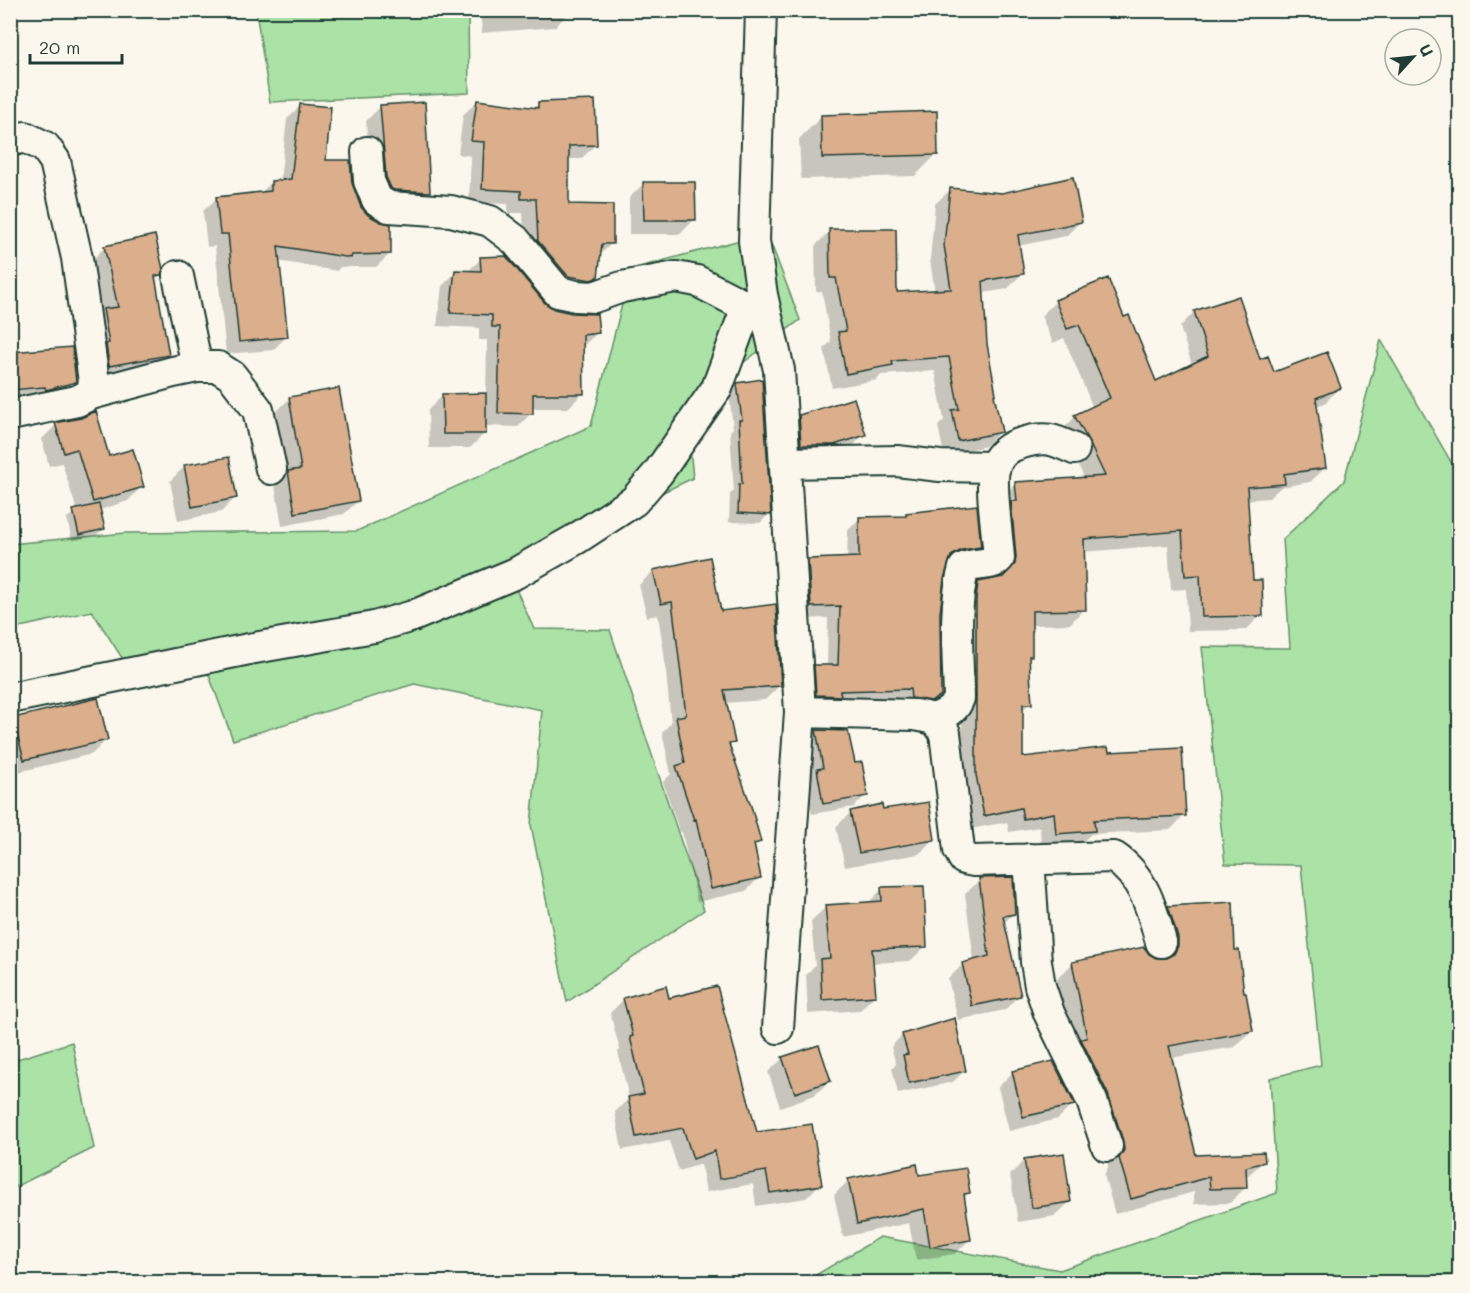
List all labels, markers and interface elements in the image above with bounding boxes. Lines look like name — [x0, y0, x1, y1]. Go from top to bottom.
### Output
scale bar — [30, 27, 122, 65]
north arrow — [1383, 27, 1443, 87]
text: 20 m — [39, 35, 80, 59]
text: U — [1415, 40, 1439, 60]

